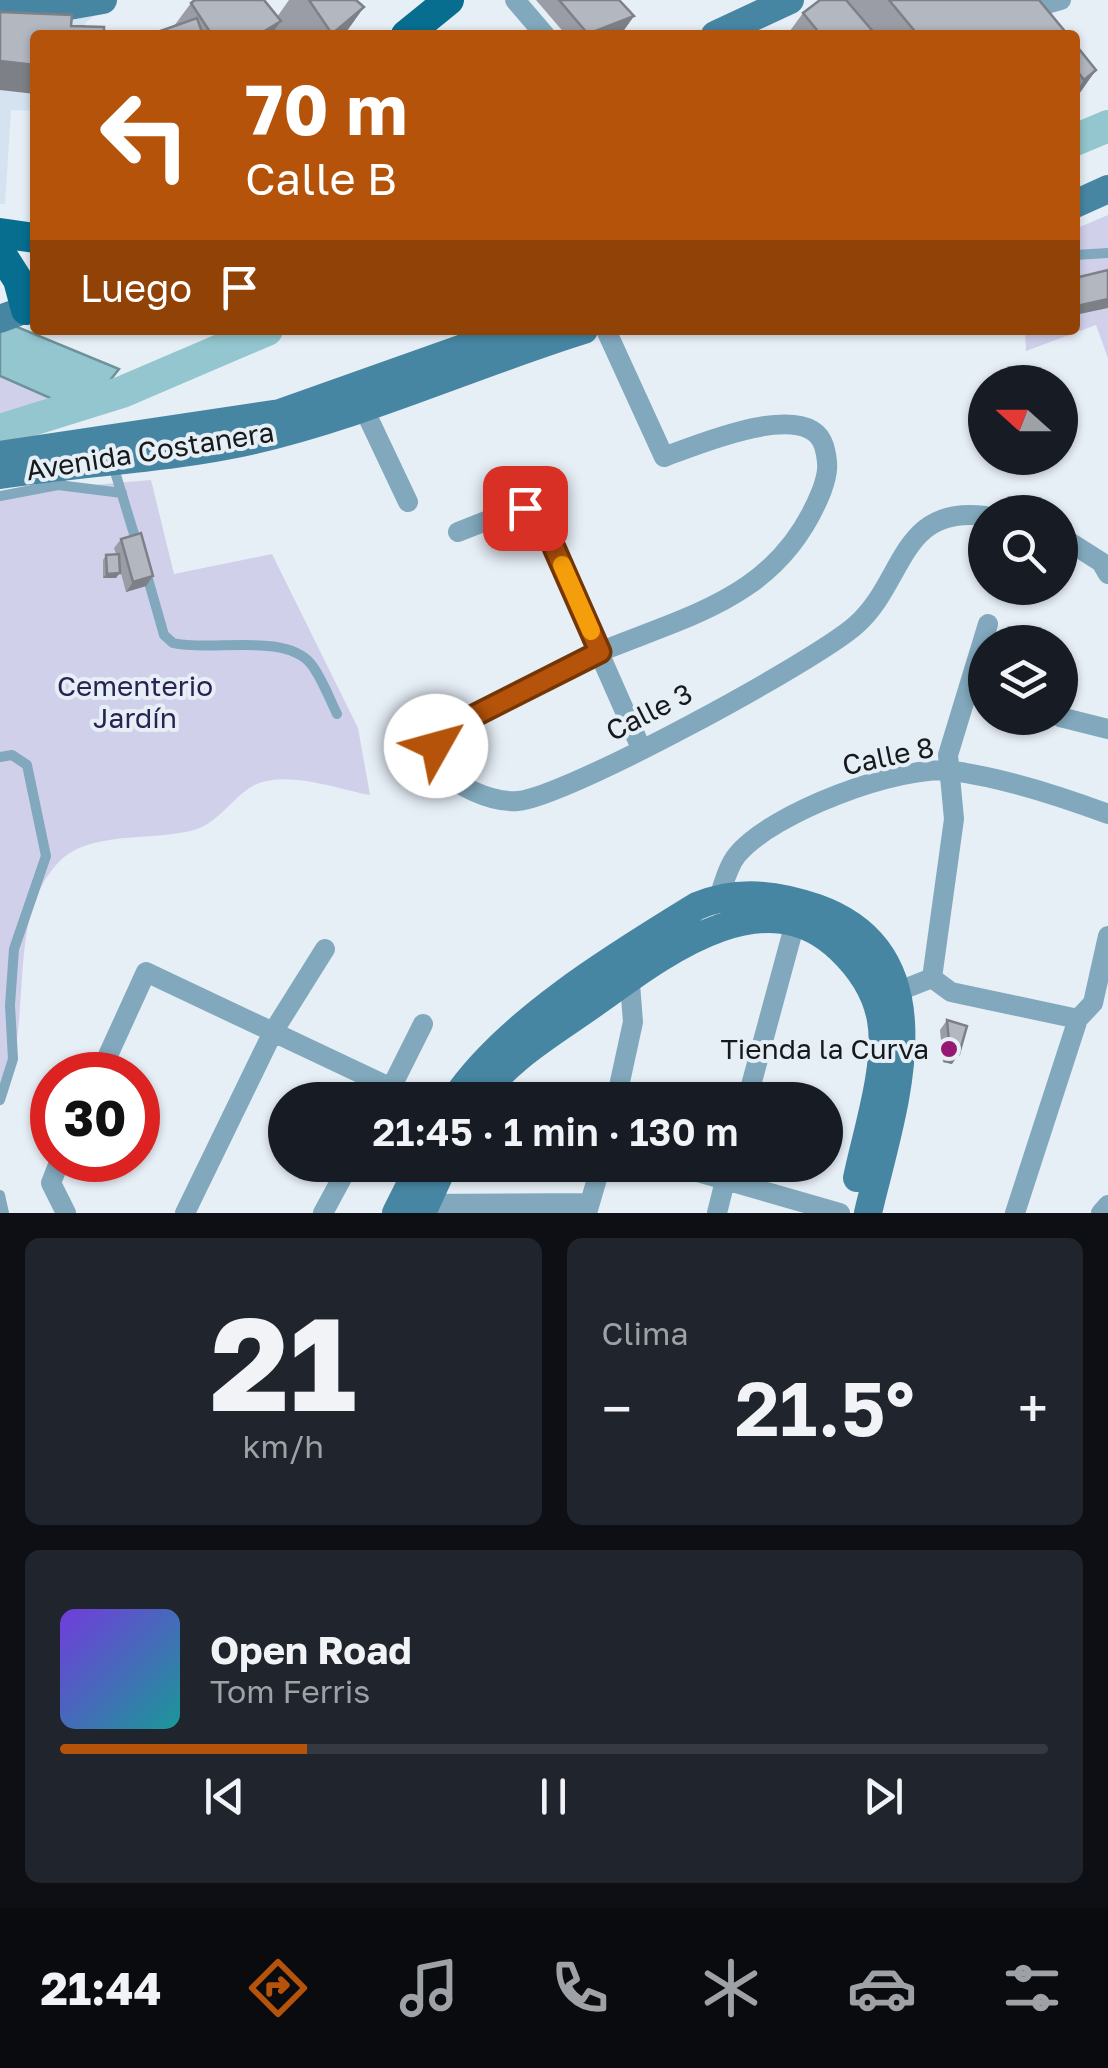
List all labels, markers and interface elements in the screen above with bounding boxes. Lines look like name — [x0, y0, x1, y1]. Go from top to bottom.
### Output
text: 70 m — [245, 66, 407, 150]
icon: left — [80, 70, 210, 200]
text: Calle B — [245, 151, 397, 205]
icon: arrive — [212, 260, 267, 315]
text: Luego — [80, 265, 192, 310]
north arrow — [968, 365, 1078, 475]
map controls — [968, 365, 1078, 735]
street label: Avenida Costanera — [23, 415, 276, 486]
pin — [483, 466, 568, 551]
icon: arrive — [498, 481, 553, 536]
button: search — [968, 495, 1078, 605]
button: layers — [968, 625, 1078, 735]
park label: Cementerio Jardín — [57, 669, 213, 734]
street label: Calle 3 — [600, 676, 697, 747]
position arrow — [384, 694, 488, 798]
street label: Calle 8 — [839, 730, 937, 781]
place label: Tienda la Curva — [720, 1032, 929, 1065]
marker: Tienda la Curva — [938, 1038, 960, 1060]
speed limit sign: 30 — [30, 1052, 160, 1182]
text: 21:45 · 1 min · 130 m — [372, 1109, 739, 1154]
text: 21 — [210, 1284, 356, 1440]
text: Clima — [602, 1314, 688, 1352]
text: 21.5° — [735, 1362, 915, 1453]
text: − — [602, 1375, 632, 1441]
text: + — [1018, 1375, 1048, 1441]
text: km/h — [243, 1427, 324, 1465]
text: Open Road — [210, 1627, 412, 1672]
text: Tom Ferris — [210, 1672, 370, 1710]
icon: previous — [197, 1769, 252, 1824]
icon: pause — [526, 1769, 581, 1824]
icon: next — [856, 1769, 911, 1824]
icon: directions — [243, 1953, 313, 2023]
icon: music — [394, 1953, 464, 2023]
icon: phone — [545, 1953, 615, 2023]
icon: climate — [696, 1953, 766, 2023]
icon: car — [847, 1953, 917, 2023]
icon: filters — [997, 1953, 1067, 2023]
text: 21:44 — [40, 1961, 162, 2015]

